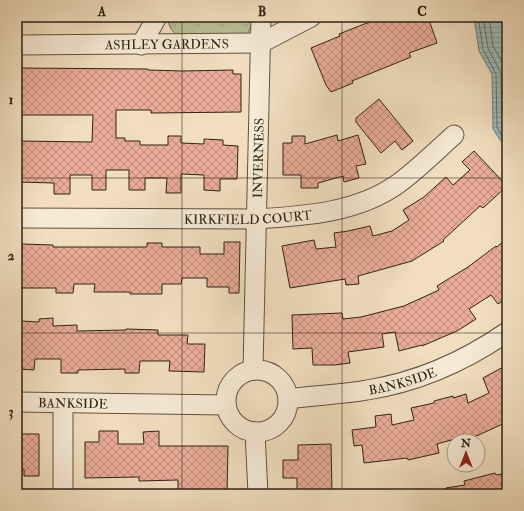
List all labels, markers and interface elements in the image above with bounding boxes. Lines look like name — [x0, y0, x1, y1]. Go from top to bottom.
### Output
text: A — [97, 4, 107, 20]
text: B — [258, 4, 266, 20]
text: C — [417, 4, 427, 20]
street label: ASHLEY GARDENS — [104, 36, 229, 53]
text: 1 — [9, 92, 14, 108]
street label: INVERNESS — [250, 118, 268, 198]
street label: KIRKFIELD COURT — [184, 207, 313, 228]
text: 2 — [8, 248, 15, 264]
street label: BANKSIDE — [367, 364, 439, 399]
street label: BANKSIDE — [38, 395, 108, 412]
text: 3 — [9, 404, 14, 420]
north arrow — [446, 433, 486, 473]
text: N — [460, 437, 472, 450]

